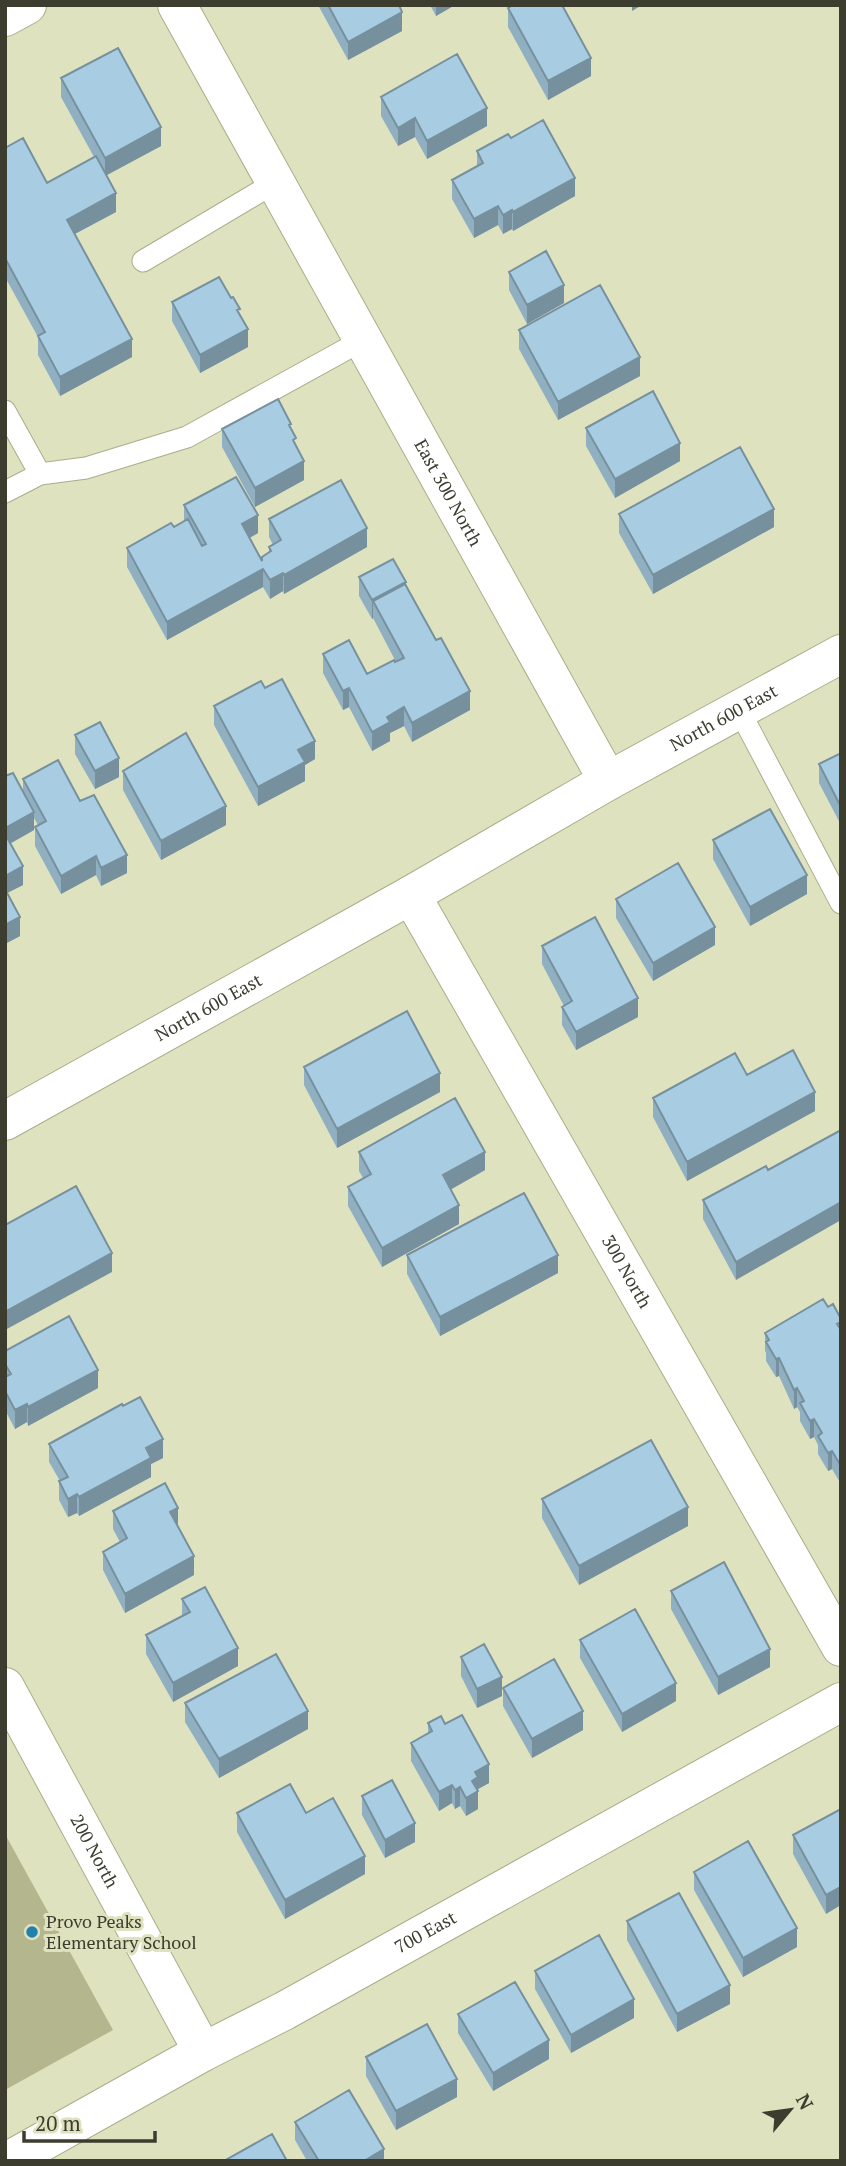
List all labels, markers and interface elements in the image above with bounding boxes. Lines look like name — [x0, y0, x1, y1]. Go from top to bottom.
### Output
street label: East 300 North — [409, 434, 488, 551]
street label: North 600 East — [665, 678, 781, 756]
street label: North 600 East — [150, 967, 266, 1046]
street label: 300 North — [597, 1230, 658, 1313]
street label: 200 North — [65, 1810, 125, 1892]
street label: 700 East — [390, 1905, 461, 1958]
place label: Provo Peaks Elementary School — [46, 1909, 197, 1954]
marker: Provo Peaks Elementary School — [24, 1924, 40, 1940]
north arrow — [755, 2075, 825, 2145]
text: N — [791, 2089, 820, 2114]
scale bar — [24, 2100, 156, 2144]
text: 20 m — [35, 2109, 81, 2137]

